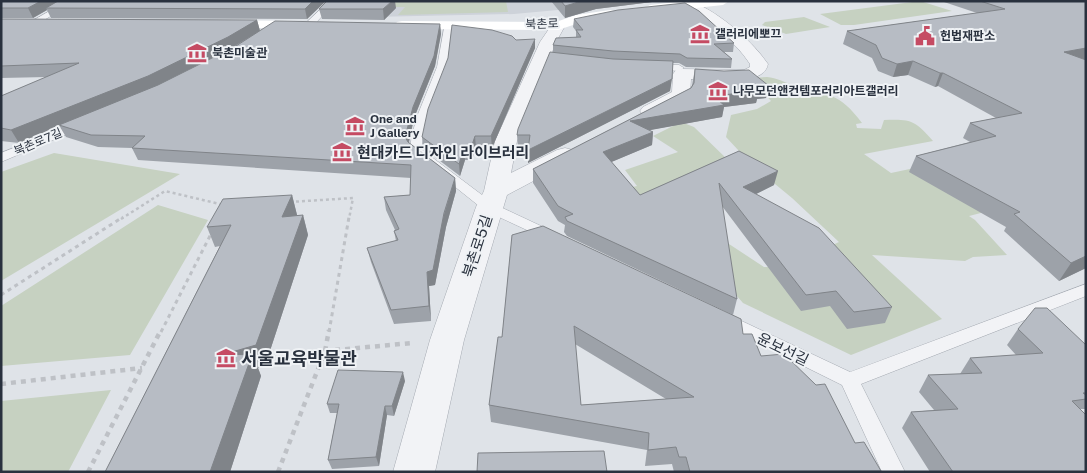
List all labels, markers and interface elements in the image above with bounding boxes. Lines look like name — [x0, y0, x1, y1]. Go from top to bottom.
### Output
street label: 북촌로 — [525, 16, 559, 32]
museum icon: 갤러리에뽀끄 — [689, 23, 711, 45]
public building icon: 헌법재판소 — [914, 25, 936, 47]
place label: 갤러리에뽀끄 — [715, 27, 781, 41]
place label: 헌법재판소 — [940, 29, 995, 43]
museum icon: 북촌미술관 — [186, 42, 208, 64]
place label: 북촌미술관 — [212, 46, 267, 60]
museum icon: 나무모던앤컨템포러리아트갤러리 — [707, 80, 729, 102]
place label: 나무모던앤컨템포러리아트갤러리 — [733, 84, 899, 98]
place label: One and J Gallery — [370, 112, 420, 140]
museum icon: One and J Gallery — [344, 115, 366, 137]
street label: 북촌로7길 — [12, 126, 64, 158]
museum icon: 현대카드 디자인 라이브러리 — [331, 141, 353, 163]
place label: 현대카드 디자인 라이브러리 — [357, 144, 529, 161]
street label: 북촌로5길 — [459, 213, 495, 279]
street label: 윤보선길 — [754, 329, 812, 369]
museum icon: 서울교육박물관 — [215, 347, 237, 369]
place label: 서울교육박물관 — [241, 348, 357, 369]

